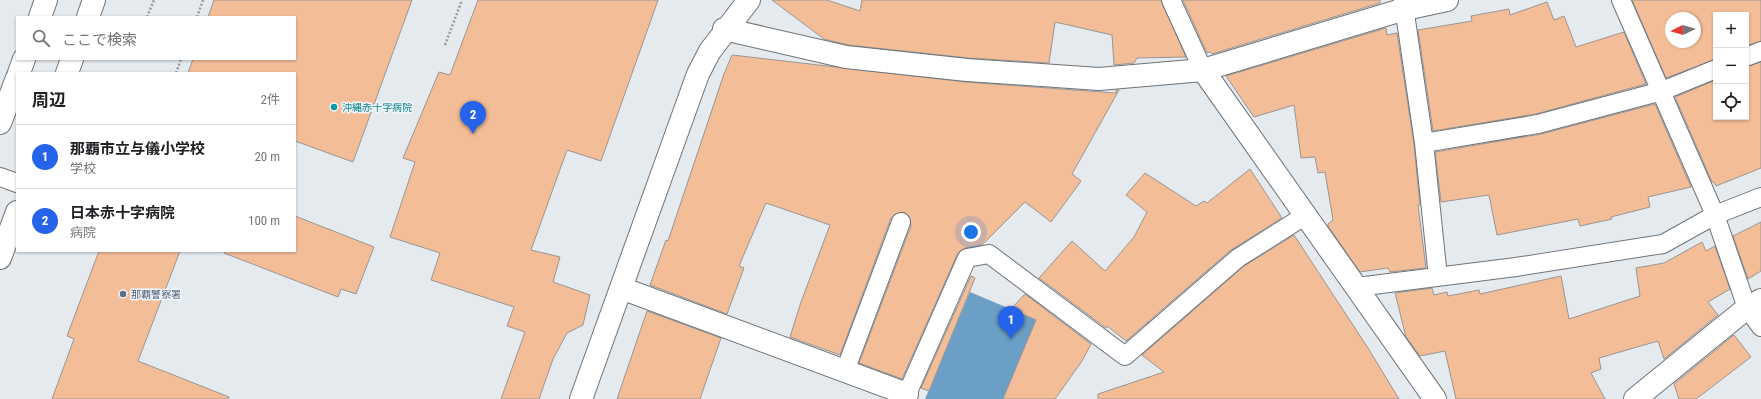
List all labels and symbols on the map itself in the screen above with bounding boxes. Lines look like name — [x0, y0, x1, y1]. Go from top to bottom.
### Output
north arrow — [1665, 12, 1701, 48]
pin: 2 — [460, 101, 486, 134]
marker: 沖縄赤十字病院 — [329, 102, 339, 112]
place label: 沖縄赤十字病院 — [342, 102, 412, 113]
your location — [961, 222, 981, 242]
marker: 那覇警察署 — [118, 289, 128, 299]
place label: 那覇警察署 — [131, 289, 181, 300]
pin: 1 — [998, 306, 1024, 339]

